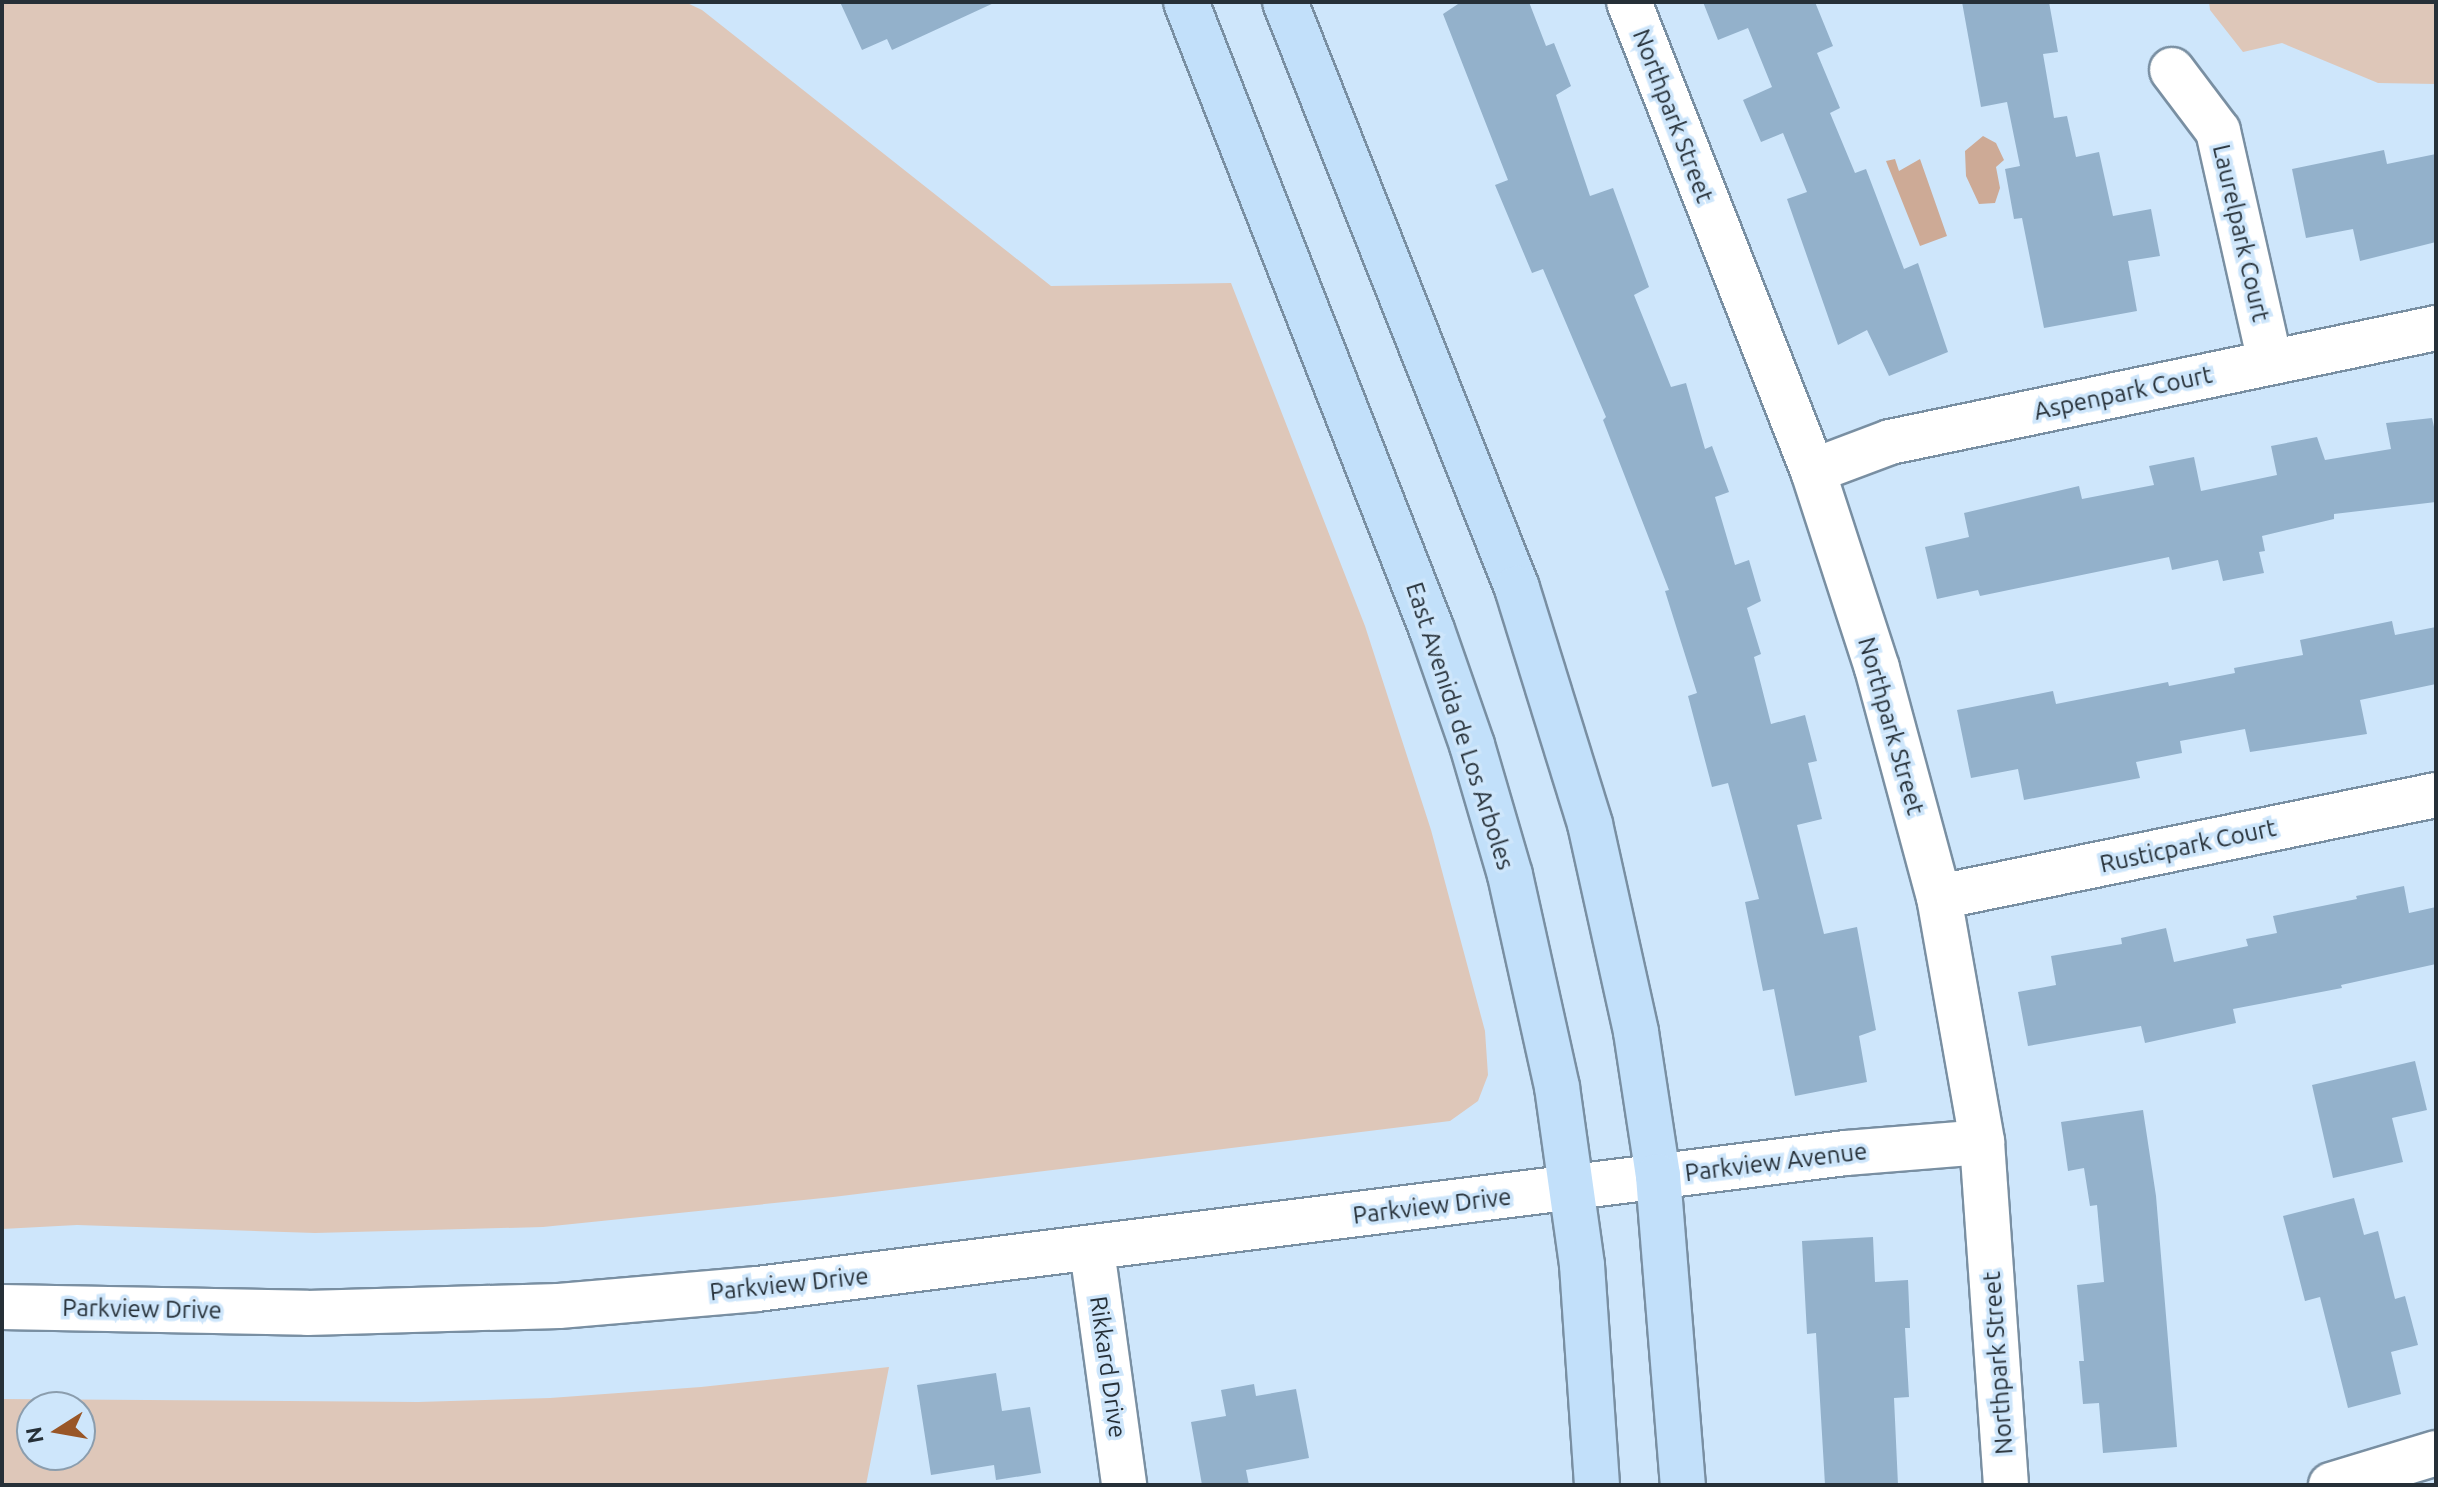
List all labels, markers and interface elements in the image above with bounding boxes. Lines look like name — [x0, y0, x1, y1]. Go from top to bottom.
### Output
street label: Northpark Street — [1627, 25, 1719, 207]
street label: Laurelpark Court — [2207, 142, 2275, 324]
street label: Aspenpark Court — [2031, 360, 2215, 426]
street label: East Avenida de Los Arboles — [1400, 579, 1520, 873]
street label: Northpark Street — [1852, 634, 1930, 818]
street label: Rusticpark Court — [2097, 813, 2279, 879]
street label: Parkview Avenue — [1683, 1137, 1869, 1187]
street label: Parkview Drive — [1351, 1182, 1513, 1230]
street label: Parkview Drive — [708, 1261, 870, 1307]
street label: Northpark Street — [1977, 1270, 2019, 1456]
street label: Parkview Drive — [62, 1293, 222, 1325]
street label: Rikkard Drive — [1084, 1294, 1132, 1440]
north arrow — [16, 1391, 96, 1471]
text: N — [20, 1425, 48, 1446]

